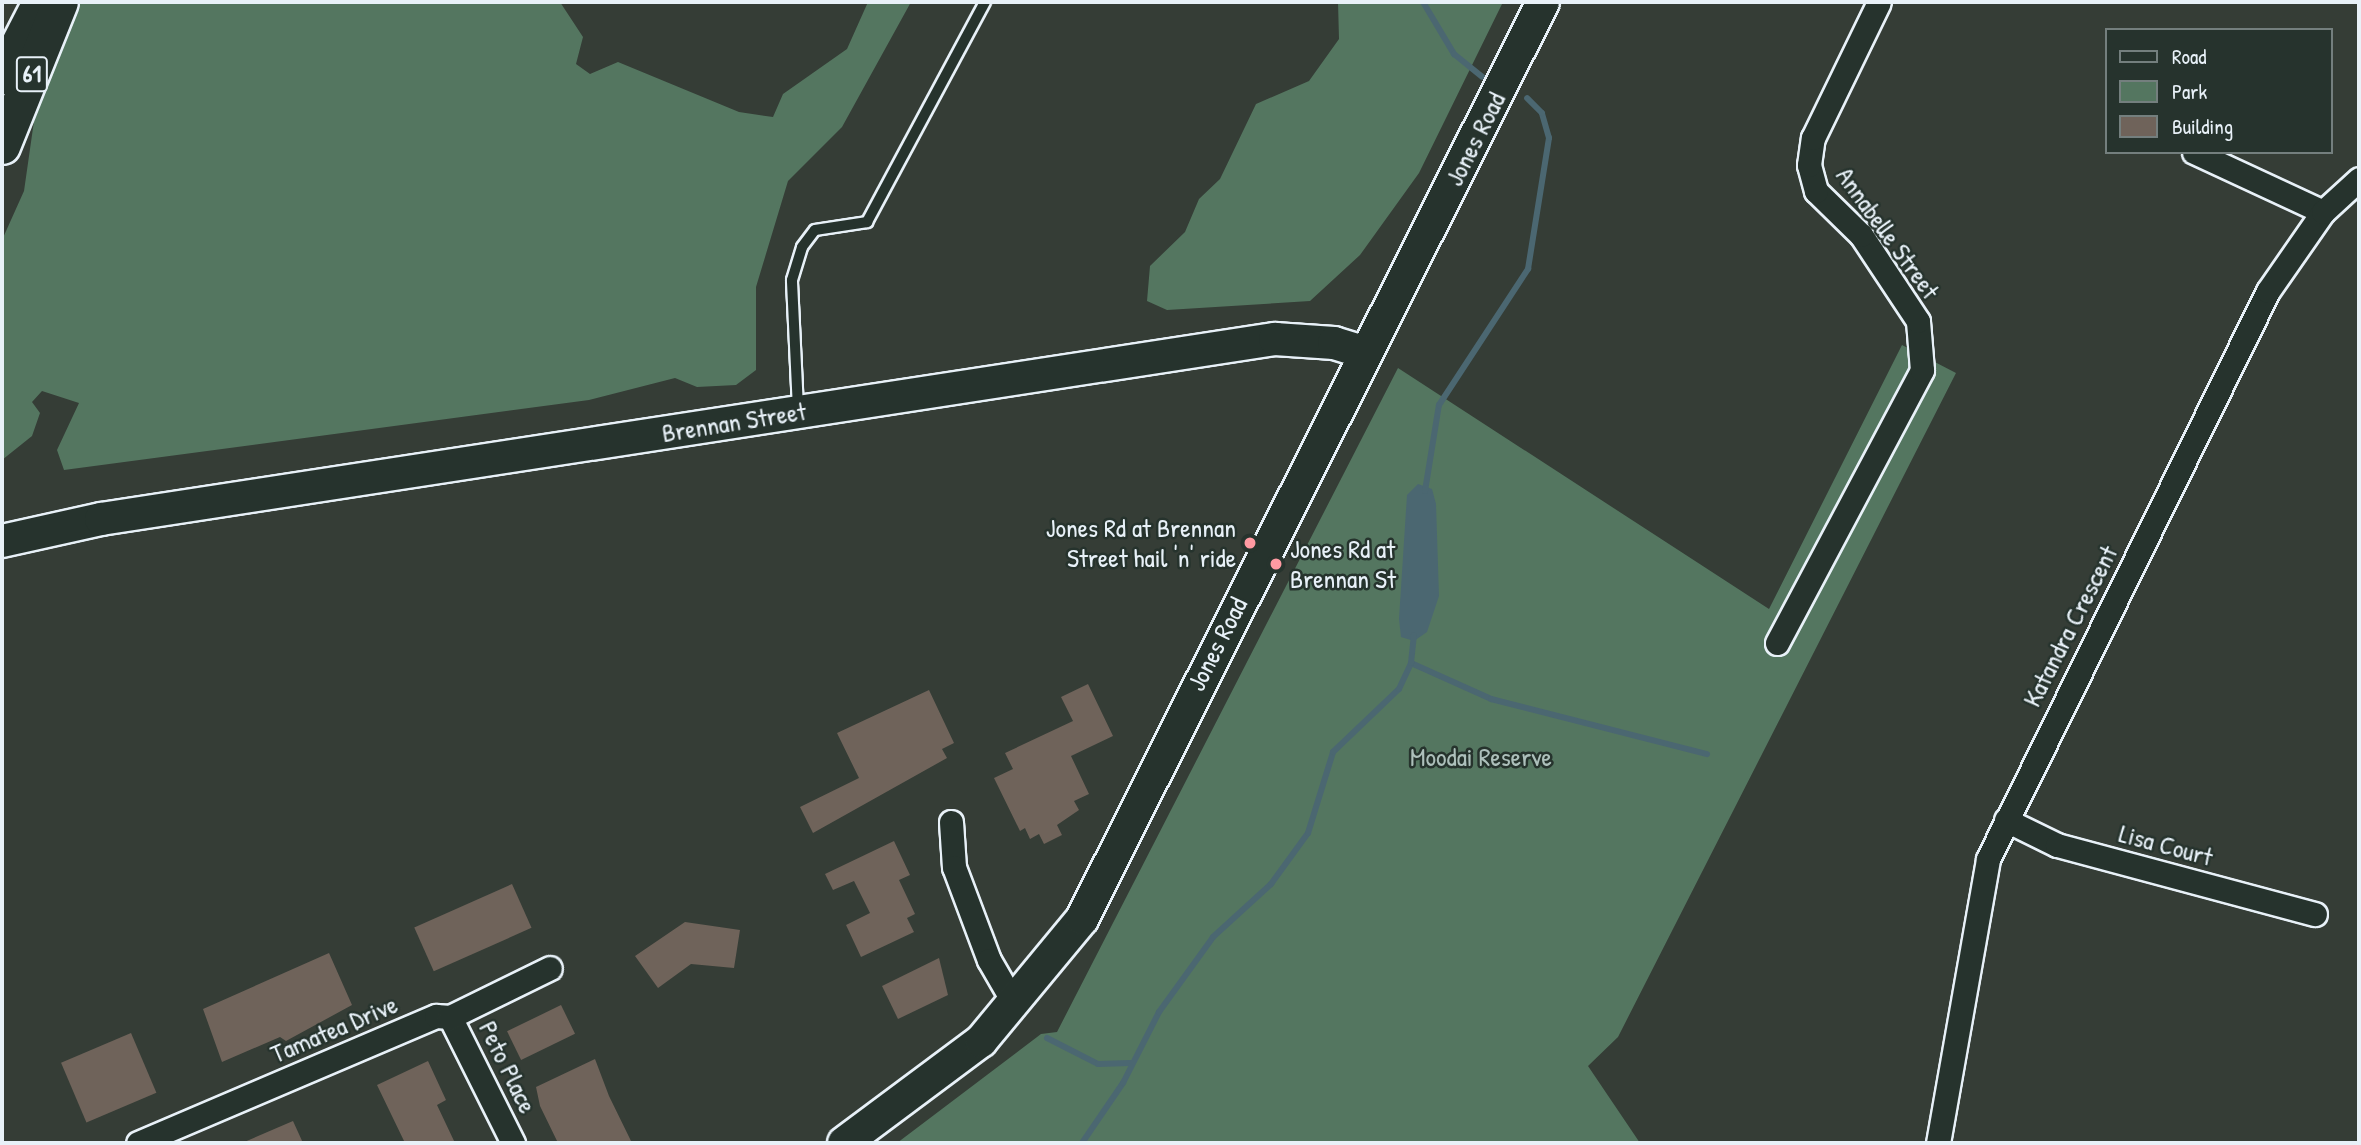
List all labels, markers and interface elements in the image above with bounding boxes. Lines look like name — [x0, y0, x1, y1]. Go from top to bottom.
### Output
legend — [2106, 28, 2333, 154]
text: Road — [2172, 42, 2206, 71]
road number: 61 — [14, 54, 50, 94]
text: Park — [2172, 77, 2207, 106]
street label: Jones Road — [1438, 87, 1512, 191]
text: Building — [2172, 112, 2233, 141]
street label: Annabelle Street — [1830, 161, 1946, 305]
street label: Brennan Street — [660, 395, 808, 449]
place label: Jones Rd at Brennan Street hail 'n' ride — [1046, 512, 1236, 574]
place label: Jones Rd at Brennan St — [1290, 533, 1396, 594]
marker: Jones Rd at Brennan Street hail 'n' ride — [1242, 535, 1258, 551]
street label: Katandra Crescent — [2016, 540, 2124, 712]
marker: Jones Rd at Brennan St — [1268, 556, 1284, 572]
street label: Jones Road — [1180, 592, 1254, 696]
park label: Moodai Reserve — [1410, 741, 1552, 773]
street label: Lisa Court — [2116, 818, 2216, 872]
street label: Tamatea Drive — [266, 988, 402, 1070]
street label: Peto Place — [472, 1016, 544, 1118]

